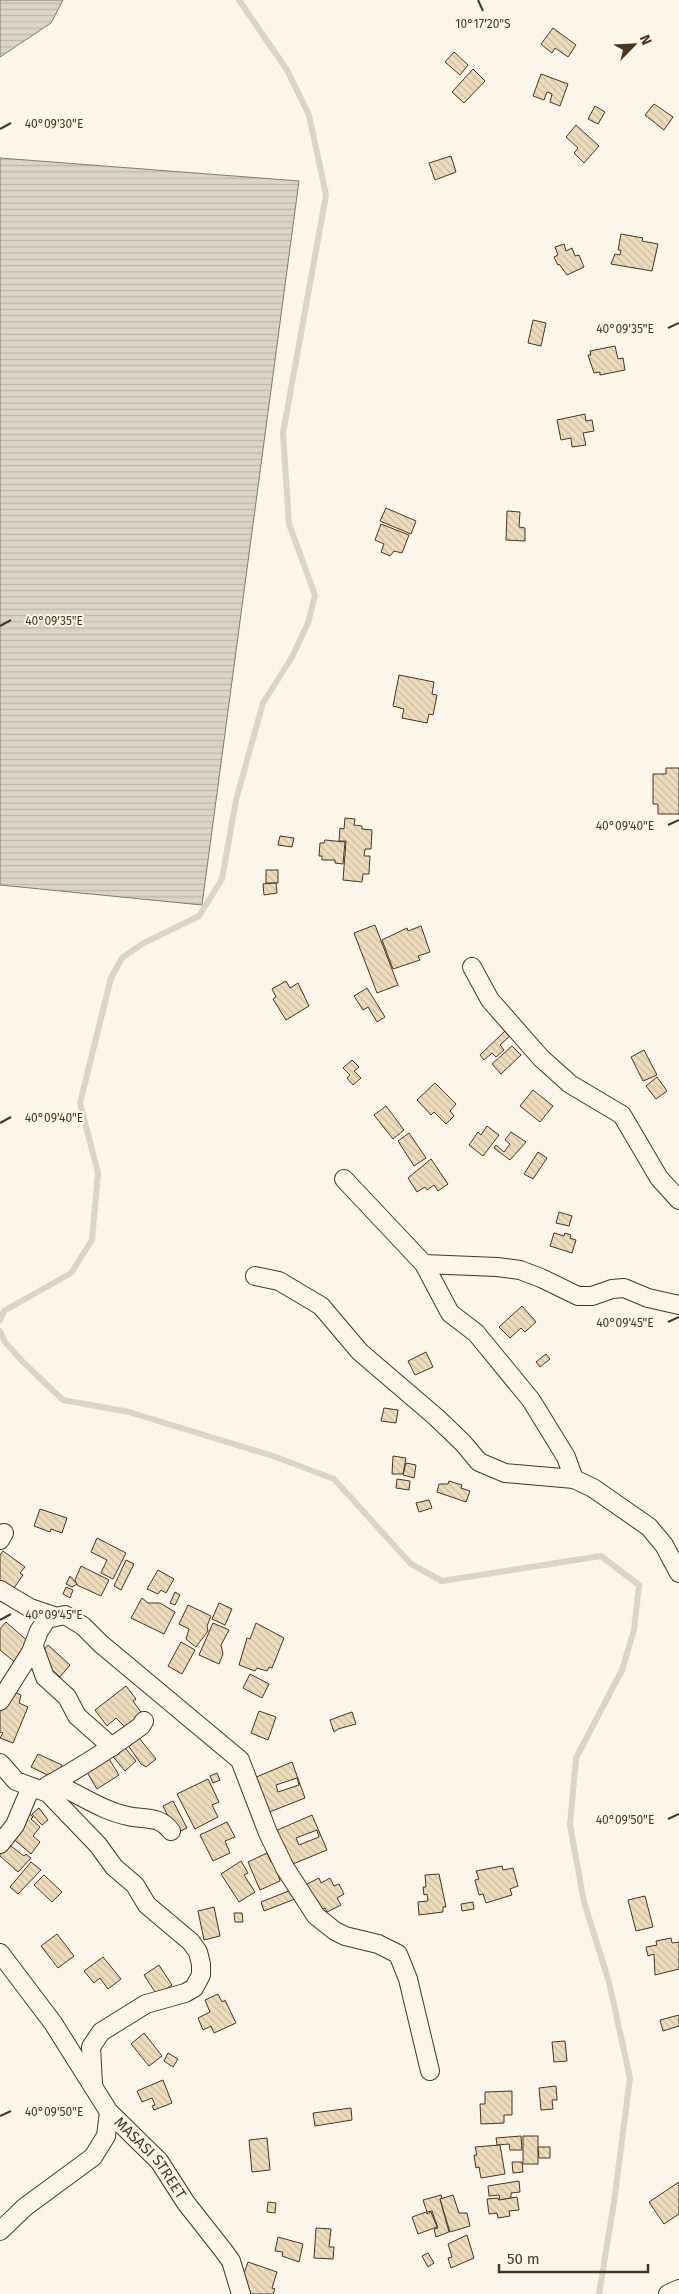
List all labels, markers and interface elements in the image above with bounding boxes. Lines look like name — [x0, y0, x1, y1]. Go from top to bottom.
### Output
text: 10°17'20"S — [455, 17, 511, 31]
north arrow — [609, 20, 659, 70]
text: N — [636, 32, 655, 48]
text: 40°09'30"E — [25, 117, 83, 131]
text: 40°09'35"E — [596, 322, 654, 336]
text: 40°09'35"E — [25, 614, 83, 628]
text: 40°09'40"E — [596, 819, 654, 833]
text: 40°09'40"E — [25, 1111, 83, 1125]
text: 40°09'45"E — [596, 1316, 654, 1330]
text: 40°09'45"E — [25, 1608, 83, 1622]
text: 40°09'50"E — [596, 1813, 654, 1827]
text: 40°09'50"E — [25, 2105, 83, 2119]
street label: MASASI STREET — [111, 2113, 190, 2202]
scale bar — [499, 2242, 648, 2274]
text: 50 m — [507, 2250, 540, 2268]

